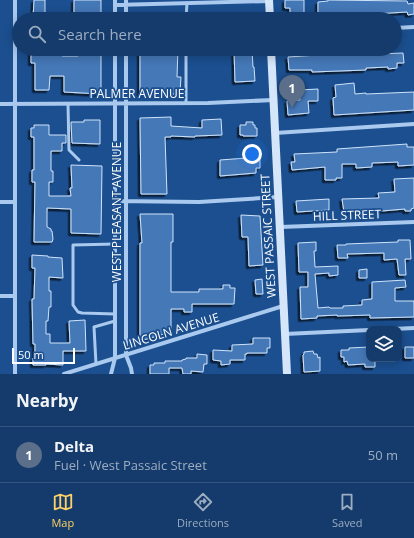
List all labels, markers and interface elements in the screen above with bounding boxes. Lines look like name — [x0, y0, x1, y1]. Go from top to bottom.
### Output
search box — [12, 12, 402, 56]
icon: search — [26, 23, 48, 45]
text: Search here — [58, 24, 142, 44]
pin: 1 — [279, 75, 305, 108]
street label: PALMER AVENUE — [90, 85, 184, 102]
street label: WEST PLEASANT AVENUE — [108, 142, 125, 282]
your location — [242, 144, 262, 164]
street label: WEST PASSAIC STREET — [256, 173, 280, 298]
street label: HILL STREET — [313, 205, 382, 225]
street label: LINCOLN AVENUE — [121, 308, 221, 354]
map controls — [366, 326, 402, 362]
button: layers — [366, 326, 402, 362]
scale bar — [12, 346, 75, 365]
text: 50 m — [18, 347, 44, 362]
text: Nearby — [16, 389, 78, 412]
text: Delta — [54, 436, 94, 456]
text: 1 — [25, 446, 33, 464]
text: 50 m — [368, 446, 398, 464]
text: Fuel · West Passaic Street — [54, 456, 207, 474]
tab: Map — [51, 491, 74, 530]
tab: Directions — [177, 491, 229, 530]
tab: Saved — [332, 491, 363, 530]

